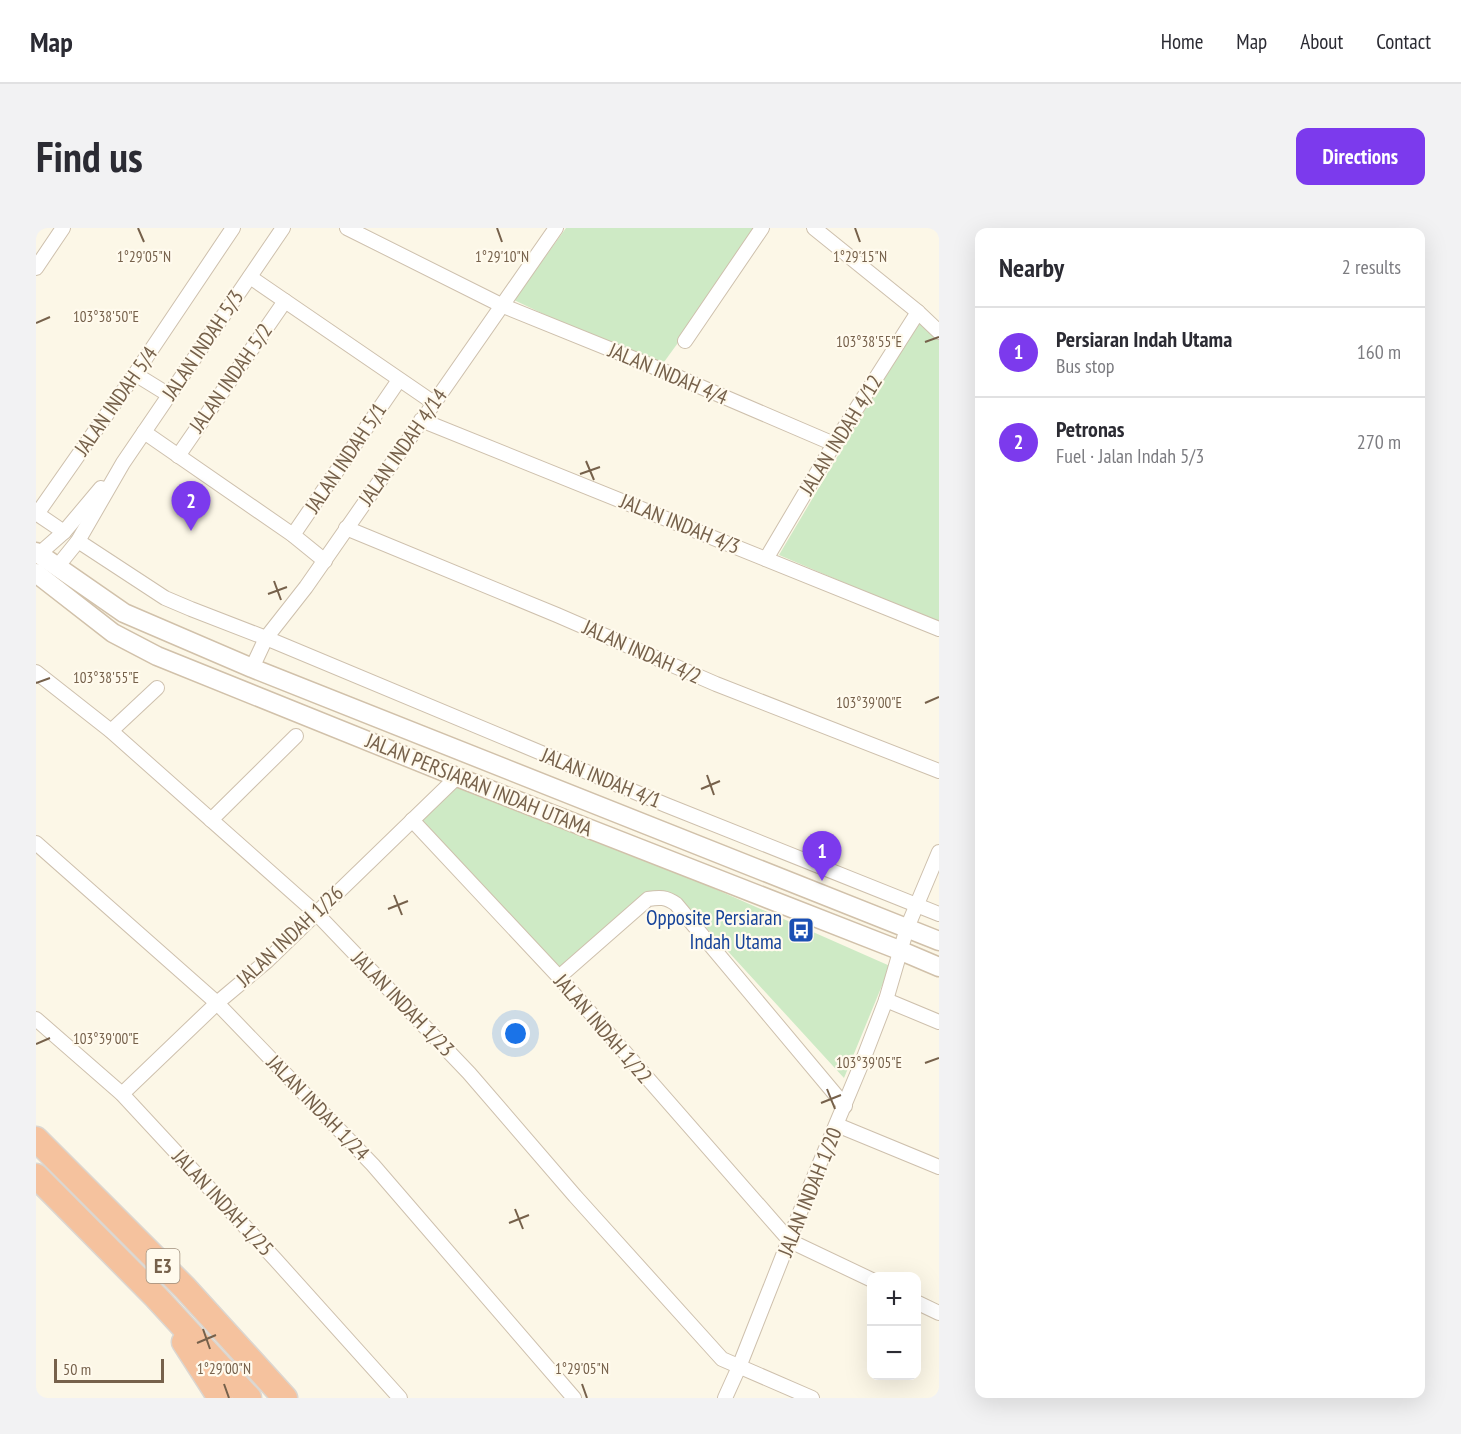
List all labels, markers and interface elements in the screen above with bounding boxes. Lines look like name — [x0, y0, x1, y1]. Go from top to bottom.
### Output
text: Map — [30, 23, 73, 60]
text: Home — [1161, 28, 1203, 55]
text: Map — [1236, 28, 1267, 55]
text: About — [1300, 28, 1343, 55]
text: Contact — [1376, 28, 1431, 55]
button: Directions — [1296, 128, 1425, 185]
text: Find us — [36, 129, 143, 184]
text: 1°29'05"N — [117, 247, 171, 266]
text: 1°29'10"N — [475, 247, 529, 266]
text: 1°29'15"N — [833, 247, 887, 266]
text: Nearby — [999, 251, 1064, 284]
text: 2 results — [1342, 254, 1401, 280]
street label: JALAN INDAH 5/3 — [155, 285, 249, 406]
text: 103°38'50"E — [73, 307, 139, 326]
street label: JALAN INDAH 5/2 — [183, 318, 278, 438]
text: Persiaran Indah Utama — [1056, 325, 1232, 353]
text: 103°38'55"E — [836, 332, 902, 351]
street label: JALAN INDAH 4/4 — [604, 336, 732, 411]
text: 1 — [1014, 339, 1023, 365]
text: 160 m — [1357, 339, 1401, 365]
street label: JALAN INDAH 5/4 — [68, 340, 163, 461]
text: Bus stop — [1056, 353, 1115, 379]
street label: JALAN INDAH 4/12 — [792, 370, 888, 501]
street label: JALAN INDAH 4/14 — [352, 383, 453, 511]
street label: JALAN INDAH 5/1 — [298, 398, 392, 519]
text: Petronas — [1056, 415, 1125, 443]
text: 2 — [1014, 429, 1023, 455]
text: 270 m — [1357, 429, 1401, 455]
text: Fuel · Jalan Indah 5/3 — [1056, 443, 1204, 469]
pin: 2 — [172, 482, 210, 531]
street label: JALAN INDAH 4/3 — [615, 487, 744, 560]
street label: JALAN INDAH 4/2 — [578, 613, 706, 690]
text: 103°38'55"E — [73, 668, 139, 687]
text: 103°39'00"E — [836, 693, 902, 712]
street label: JALAN PERSIARAN INDAH UTAMA — [361, 726, 596, 842]
street label: JALAN INDAH 4/1 — [536, 741, 665, 814]
pin: 1 — [802, 832, 842, 881]
street label: JALAN INDAH 1/26 — [230, 879, 349, 993]
place label: Opposite Persiaran Indah Utama — [646, 904, 782, 955]
bus stop icon: Opposite Persiaran Indah Utama — [786, 915, 816, 945]
street label: JALAN INDAH 1/23 — [346, 944, 460, 1062]
street label: JALAN INDAH 1/22 — [548, 968, 658, 1089]
your location — [501, 1019, 530, 1048]
text: 103°39'00"E — [73, 1029, 139, 1048]
street label: JALAN INDAH 1/24 — [261, 1048, 376, 1167]
text: 103°39'05"E — [836, 1053, 902, 1072]
street label: JALAN INDAH 1/20 — [771, 1123, 848, 1261]
street label: JALAN INDAH 1/25 — [166, 1143, 280, 1262]
road number: E3 — [146, 1249, 180, 1283]
map controls — [867, 1272, 921, 1380]
button: + — [867, 1272, 921, 1326]
button: − — [867, 1326, 921, 1380]
scale bar — [54, 1356, 164, 1384]
text: 50 m — [63, 1359, 91, 1379]
text: 1°29'00"N — [197, 1359, 251, 1378]
text: 1°29'05"N — [555, 1359, 609, 1378]

